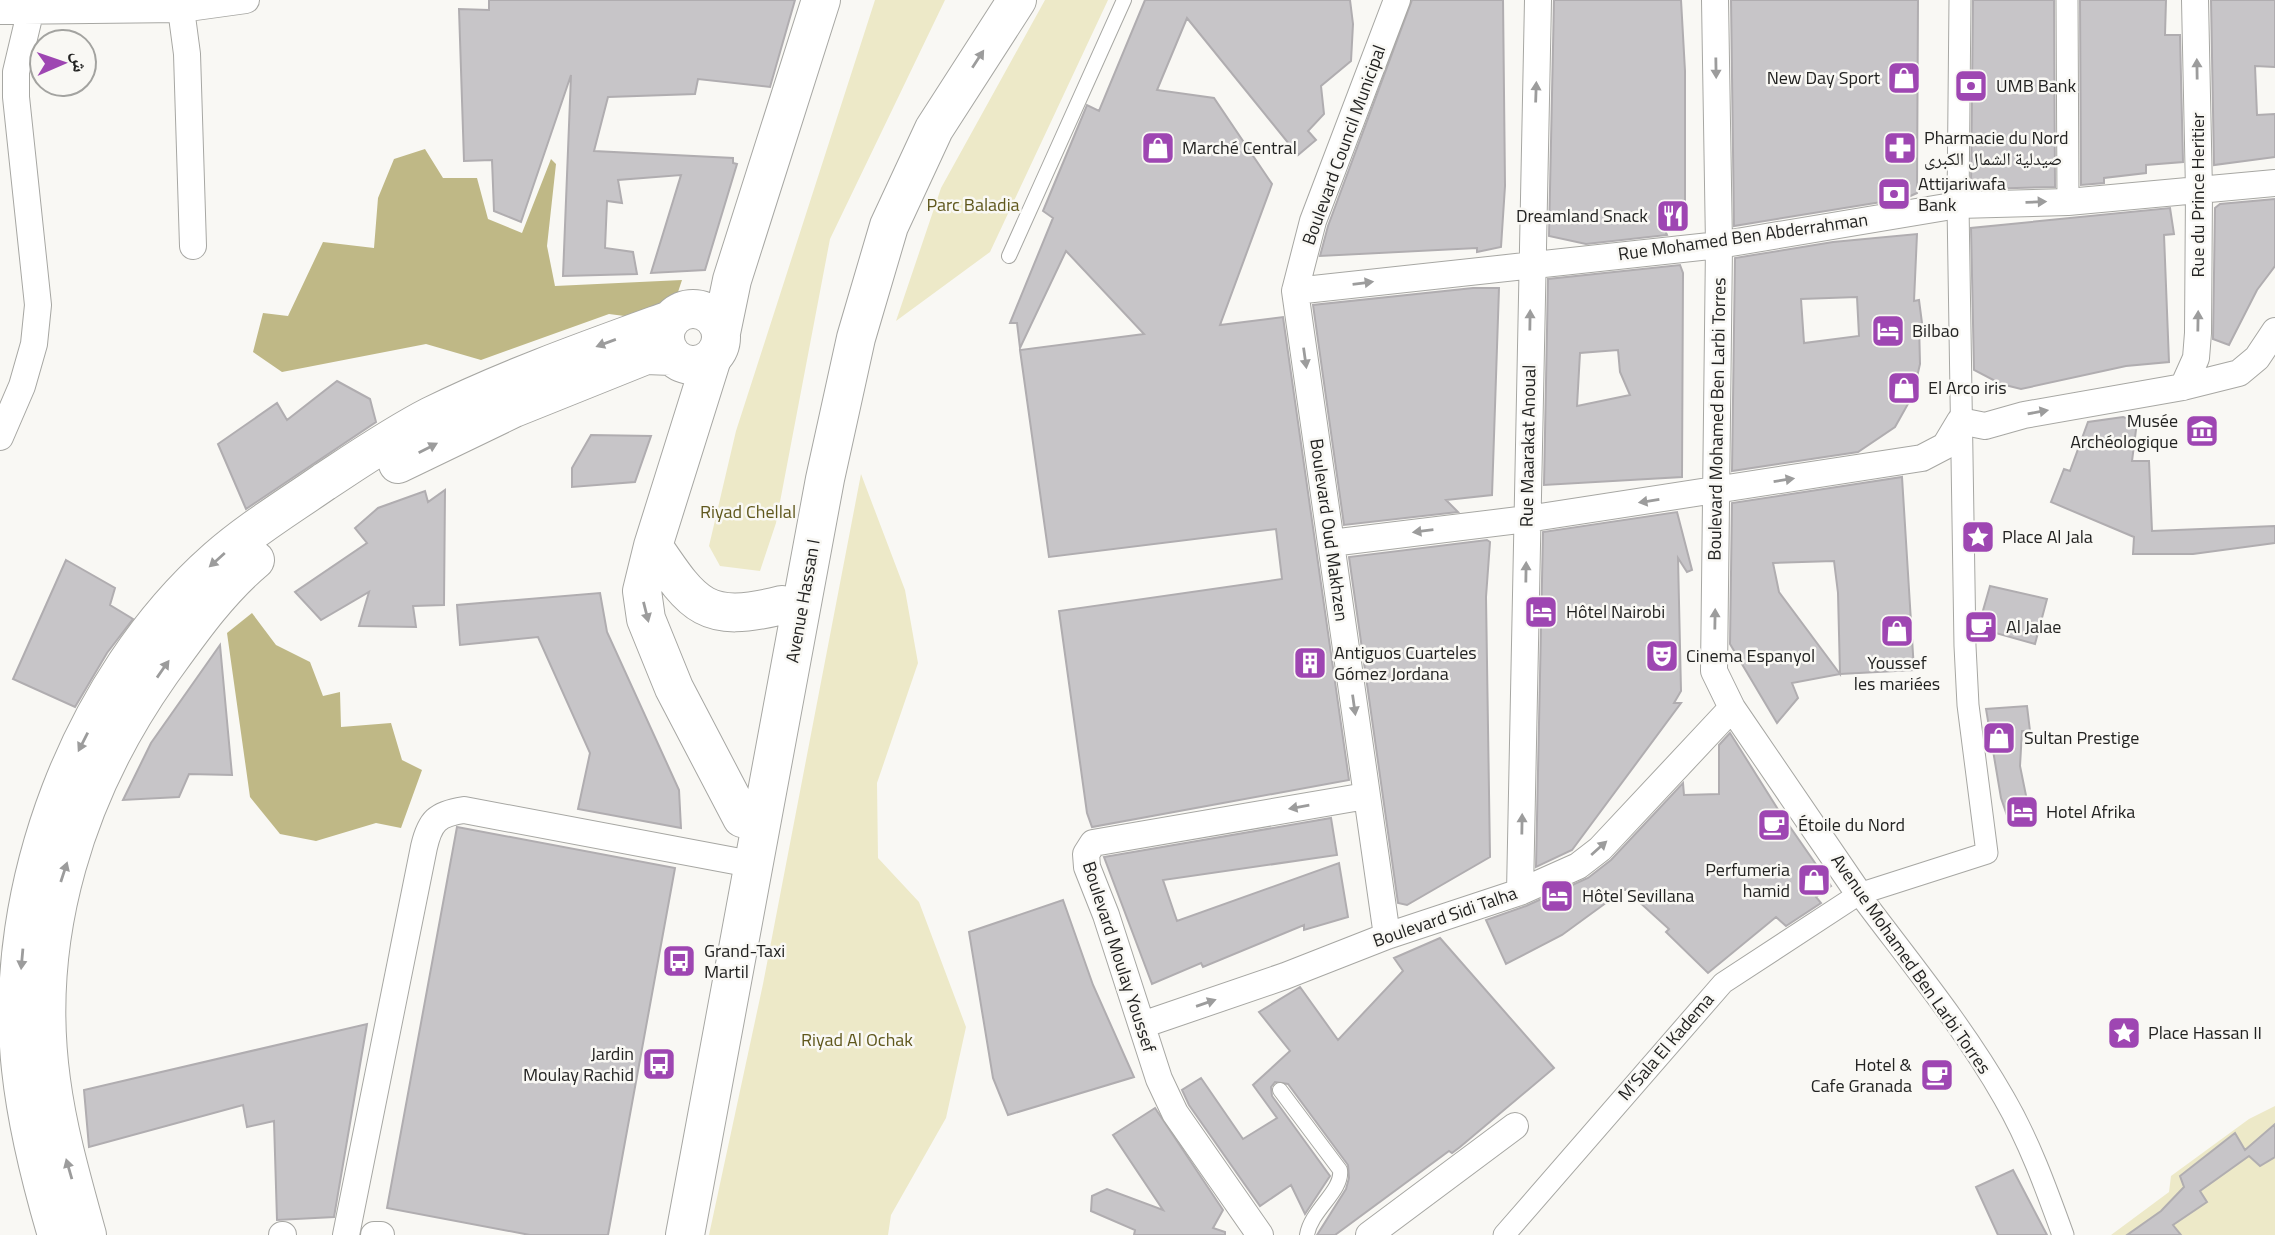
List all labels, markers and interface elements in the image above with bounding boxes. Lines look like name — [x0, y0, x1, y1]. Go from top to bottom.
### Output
north arrow — [28, 28, 98, 98]
street label: Boulevard Council Municipal — [1295, 41, 1392, 249]
one-way arrow — [971, 49, 984, 68]
text: ش — [66, 52, 95, 73]
one-way arrow — [1710, 57, 1722, 79]
one-way arrow — [2191, 58, 2203, 80]
shop icon: New Day Sport — [1885, 59, 1923, 97]
place label: New Day Sport — [1767, 64, 1881, 91]
bank icon: UMB Bank — [1952, 67, 1990, 105]
place label: UMB Bank — [1996, 72, 2077, 99]
one-way arrow — [1530, 81, 1542, 103]
street label: Rue du Prince Heritier — [2184, 113, 2211, 277]
place label: Pharmacie du Nord صيدلية الشمال الكبرى — [1924, 124, 2069, 172]
shop icon: Marché Central — [1139, 129, 1177, 167]
pharmacy icon: Pharmacie du Nord صيدلية الشمال الكبرى — [1881, 129, 1919, 167]
place label: Marché Central — [1182, 134, 1297, 161]
place label: Attijariwafa Bank — [1918, 170, 2006, 218]
bank icon: Attijariwafa Bank — [1875, 175, 1913, 213]
park label: Parc Baladia — [926, 191, 1020, 218]
restaurant icon: Dreamland Snack — [1654, 197, 1692, 235]
one-way arrow — [2026, 197, 2048, 208]
place label: Dreamland Snack — [1516, 202, 1648, 229]
street label: Rue Mohamed Ben Abderrahman — [1616, 206, 1870, 267]
one-way arrow — [1352, 277, 1374, 288]
street label: Boulevard Mohamed Ben Larbi Torres — [1701, 277, 1732, 561]
one-way arrow — [1525, 309, 1536, 331]
one-way arrow — [2192, 310, 2204, 332]
hotel icon: Bilbao — [1869, 312, 1907, 350]
place label: Bilbao — [1912, 317, 1959, 344]
one-way arrow — [596, 338, 617, 349]
one-way arrow — [1300, 347, 1311, 369]
street label: Rue Maarakat Anoual — [1513, 364, 1542, 527]
shop icon: El Arco iris — [1885, 369, 1923, 407]
place label: El Arco iris — [1928, 374, 2007, 401]
one-way arrow — [2027, 406, 2049, 417]
place label: Musée Archéologique — [2070, 407, 2178, 455]
museum icon: Musée Archéologique — [2183, 412, 2221, 450]
street label: Boulevard Oud Makhzen — [1303, 437, 1356, 623]
one-way arrow — [418, 442, 438, 453]
one-way arrow — [1773, 474, 1795, 485]
one-way arrow — [1638, 495, 1660, 506]
park label: Riyad Chellal — [700, 498, 796, 525]
place icon: Place Al Jala — [1959, 518, 1997, 556]
place label: Place Al Jala — [2002, 523, 2093, 550]
one-way arrow — [1412, 526, 1434, 537]
street label: Avenue Hassan I — [778, 537, 827, 665]
one-way arrow — [208, 552, 226, 568]
one-way arrow — [1520, 561, 1532, 583]
hotel icon: Hôtel Nairobi — [1522, 593, 1560, 631]
place label: Hôtel Nairobi — [1566, 598, 1665, 625]
one-way arrow — [640, 601, 651, 623]
one-way arrow — [1709, 608, 1721, 630]
cafe icon: Al Jalae — [1962, 608, 2000, 646]
shop icon: Youssef les mariées — [1878, 612, 1916, 650]
place label: Al Jalae — [2006, 613, 2061, 640]
theatre icon: Cinema Espanyol — [1643, 637, 1681, 675]
place label: Antiguos Cuarteles Gómez Jordana — [1334, 639, 1477, 687]
place label: Cinema Espanyol — [1686, 642, 1815, 669]
building icon: Antiguos Cuarteles Gómez Jordana — [1291, 644, 1329, 682]
place label: Youssef les mariées — [1854, 649, 1940, 697]
one-way arrow — [156, 660, 170, 678]
one-way arrow — [1348, 694, 1359, 716]
shop icon: Sultan Prestige — [1980, 719, 2018, 757]
place label: Sultan Prestige — [2024, 724, 2139, 751]
one-way arrow — [77, 732, 88, 752]
hotel icon: Hotel Afrika — [2003, 793, 2041, 831]
place label: Hotel Afrika — [2046, 798, 2135, 825]
one-way arrow — [1288, 802, 1310, 813]
cafe icon: Étoile du Nord — [1755, 806, 1793, 844]
place label: Étoile du Nord — [1798, 811, 1905, 838]
one-way arrow — [1516, 813, 1527, 835]
one-way arrow — [1590, 841, 1607, 857]
street label: Avenue Mohamed Ben Larbi Torres — [1825, 848, 1998, 1079]
place label: Perfumeria hamid — [1705, 856, 1790, 904]
street label: Boulevard Moulay Youssef — [1076, 858, 1163, 1056]
one-way arrow — [59, 861, 70, 882]
shop icon: Perfumeria hamid — [1795, 861, 1833, 899]
hotel icon: Hôtel Sevillana — [1538, 877, 1576, 915]
street label: Boulevard Sidi Talha — [1369, 879, 1521, 954]
place label: Hôtel Sevillana — [1582, 882, 1694, 909]
place label: Grand-Taxi Martil — [704, 937, 785, 985]
bus stop icon: Grand-Taxi Martil — [660, 942, 698, 980]
one-way arrow — [16, 948, 27, 970]
street label: M’Sala El Kadema — [1611, 987, 1720, 1106]
one-way arrow — [1196, 997, 1217, 1008]
place icon: Place Hassan II — [2105, 1014, 2143, 1052]
place label: Place Hassan II — [2148, 1019, 2262, 1046]
park label: Riyad Al Ochak — [801, 1026, 913, 1053]
place label: Jardin Moulay Rachid — [523, 1040, 634, 1088]
bus stop icon: Jardin Moulay Rachid — [640, 1045, 678, 1083]
place label: Hotel & Cafe Granada — [1811, 1051, 1913, 1099]
cafe icon: Hotel & Cafe Granada — [1918, 1056, 1956, 1094]
one-way arrow — [63, 1159, 73, 1180]

